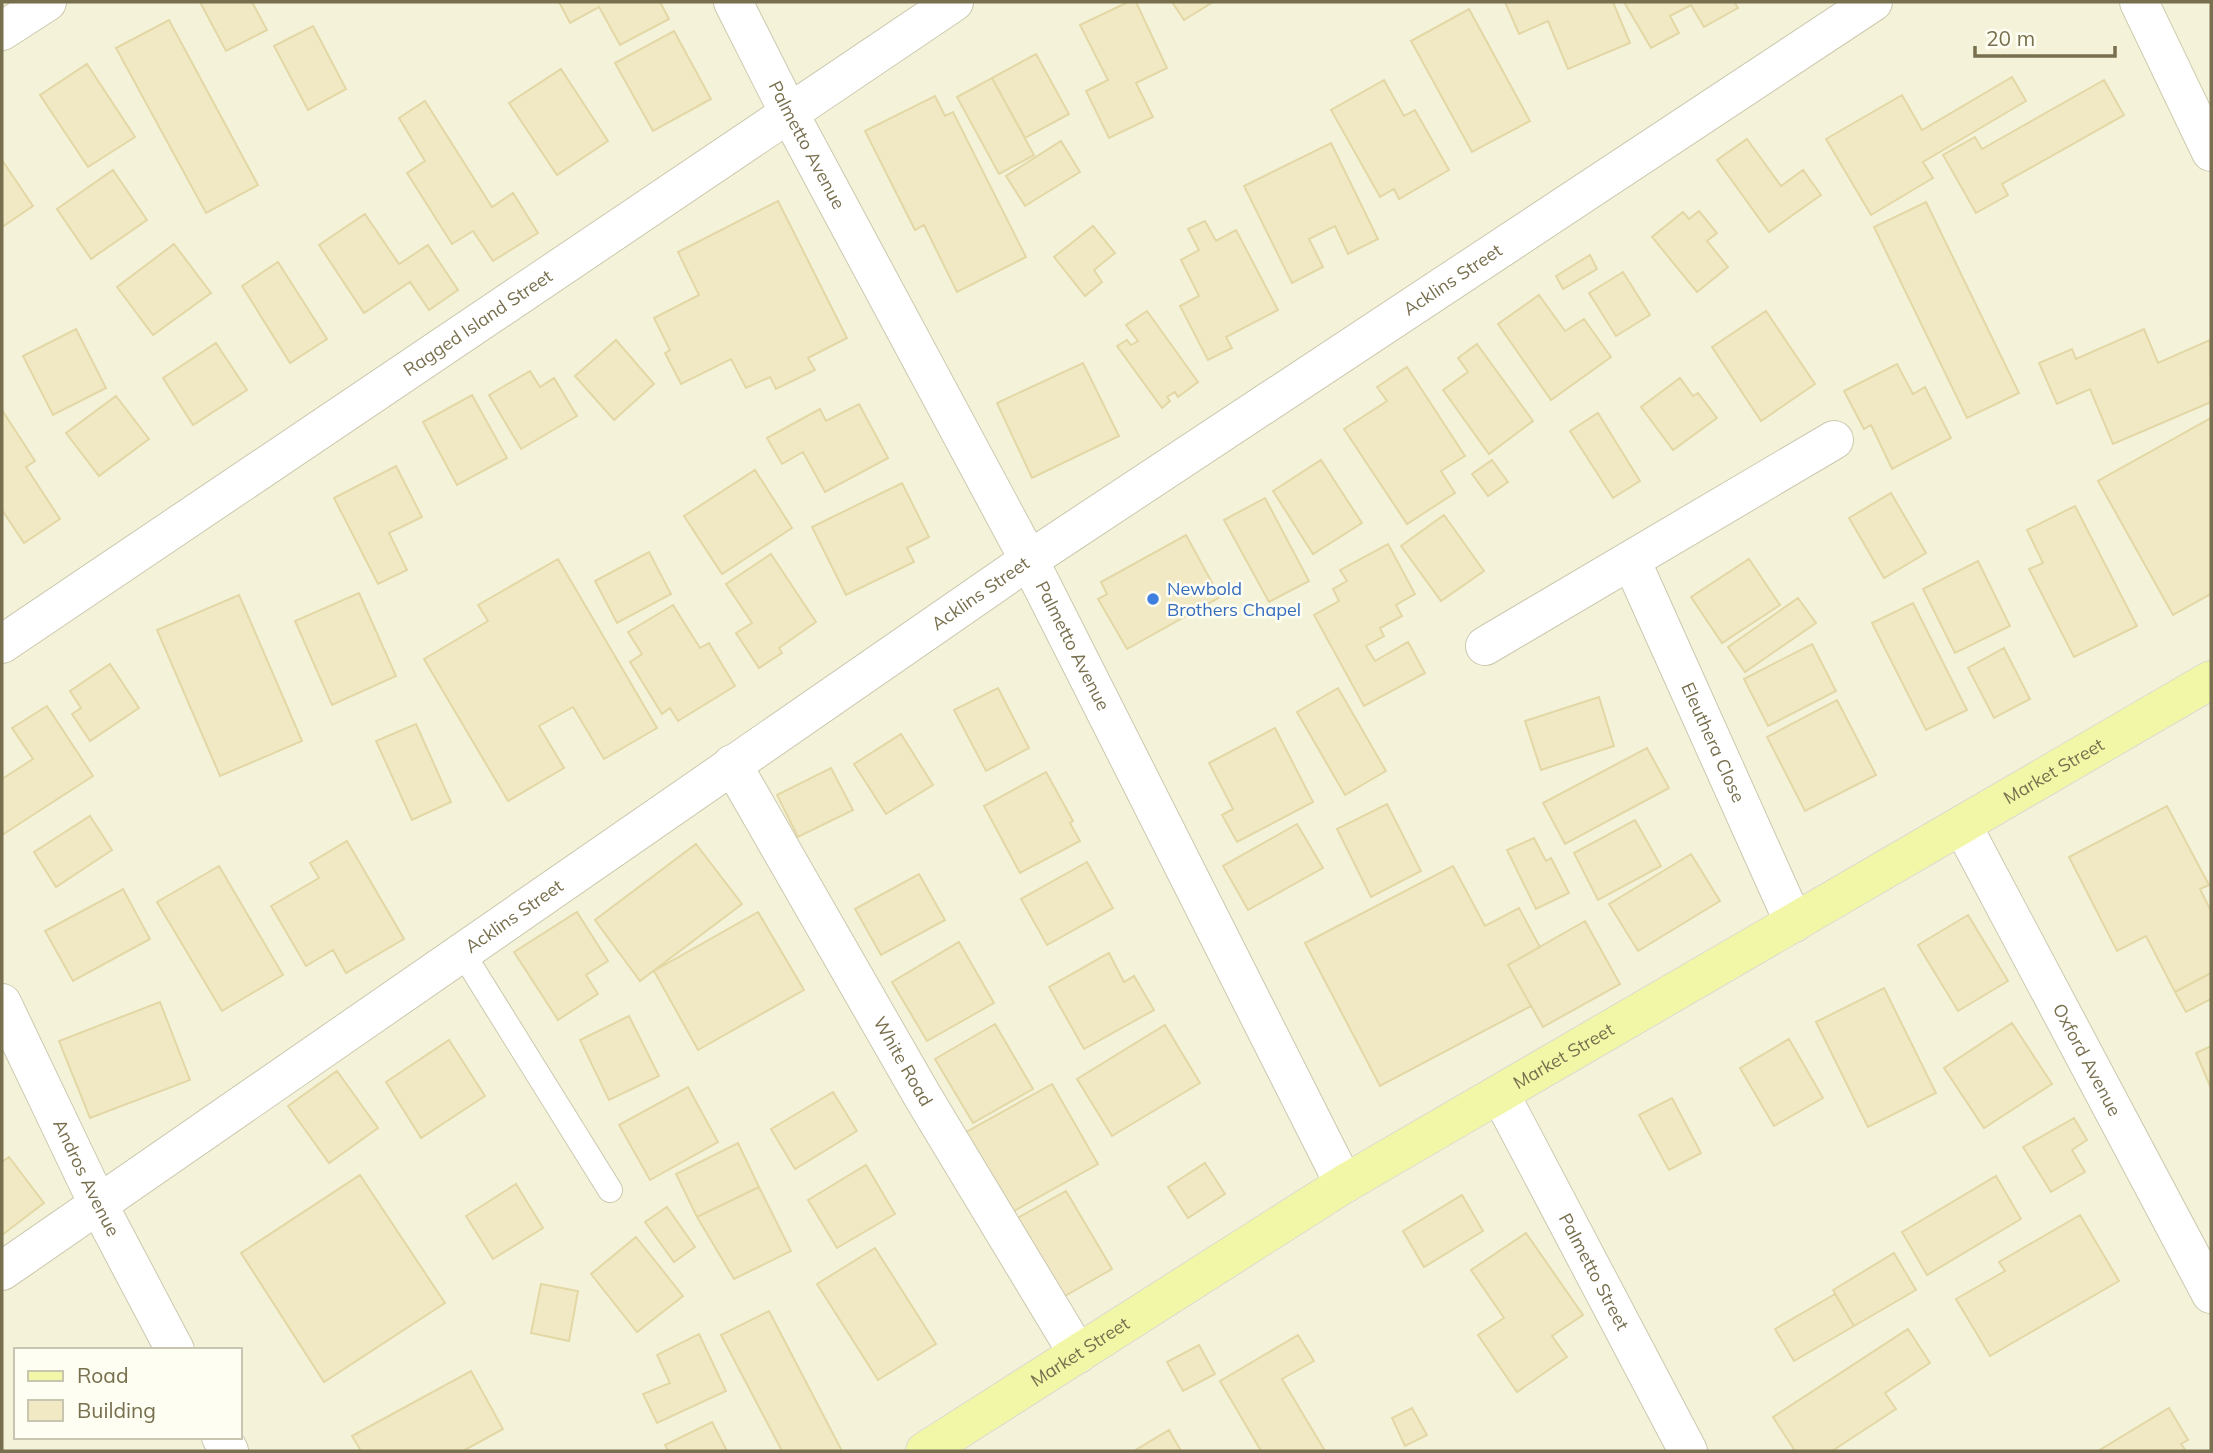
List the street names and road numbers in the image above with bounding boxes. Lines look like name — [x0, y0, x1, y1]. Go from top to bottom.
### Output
street label: Palmetto Avenue — [764, 77, 851, 213]
street label: Acklins Street — [1399, 238, 1506, 320]
street label: Ragged Island Street — [399, 264, 557, 381]
street label: Acklins Street — [927, 551, 1034, 635]
street label: Palmetto Avenue — [1031, 577, 1115, 714]
street label: Eleuthera Close — [1676, 679, 1750, 806]
street label: Market Street — [1999, 733, 2108, 809]
street label: Acklins Street — [461, 874, 567, 958]
street label: Oxford Avenue — [2048, 999, 2126, 1120]
street label: White Road — [868, 1012, 938, 1110]
street label: Market Street — [1509, 1018, 1618, 1094]
street label: Andros Avenue — [48, 1115, 125, 1240]
street label: Palmetto Street — [1554, 1209, 1634, 1334]
street label: Market Street — [1026, 1312, 1134, 1392]

